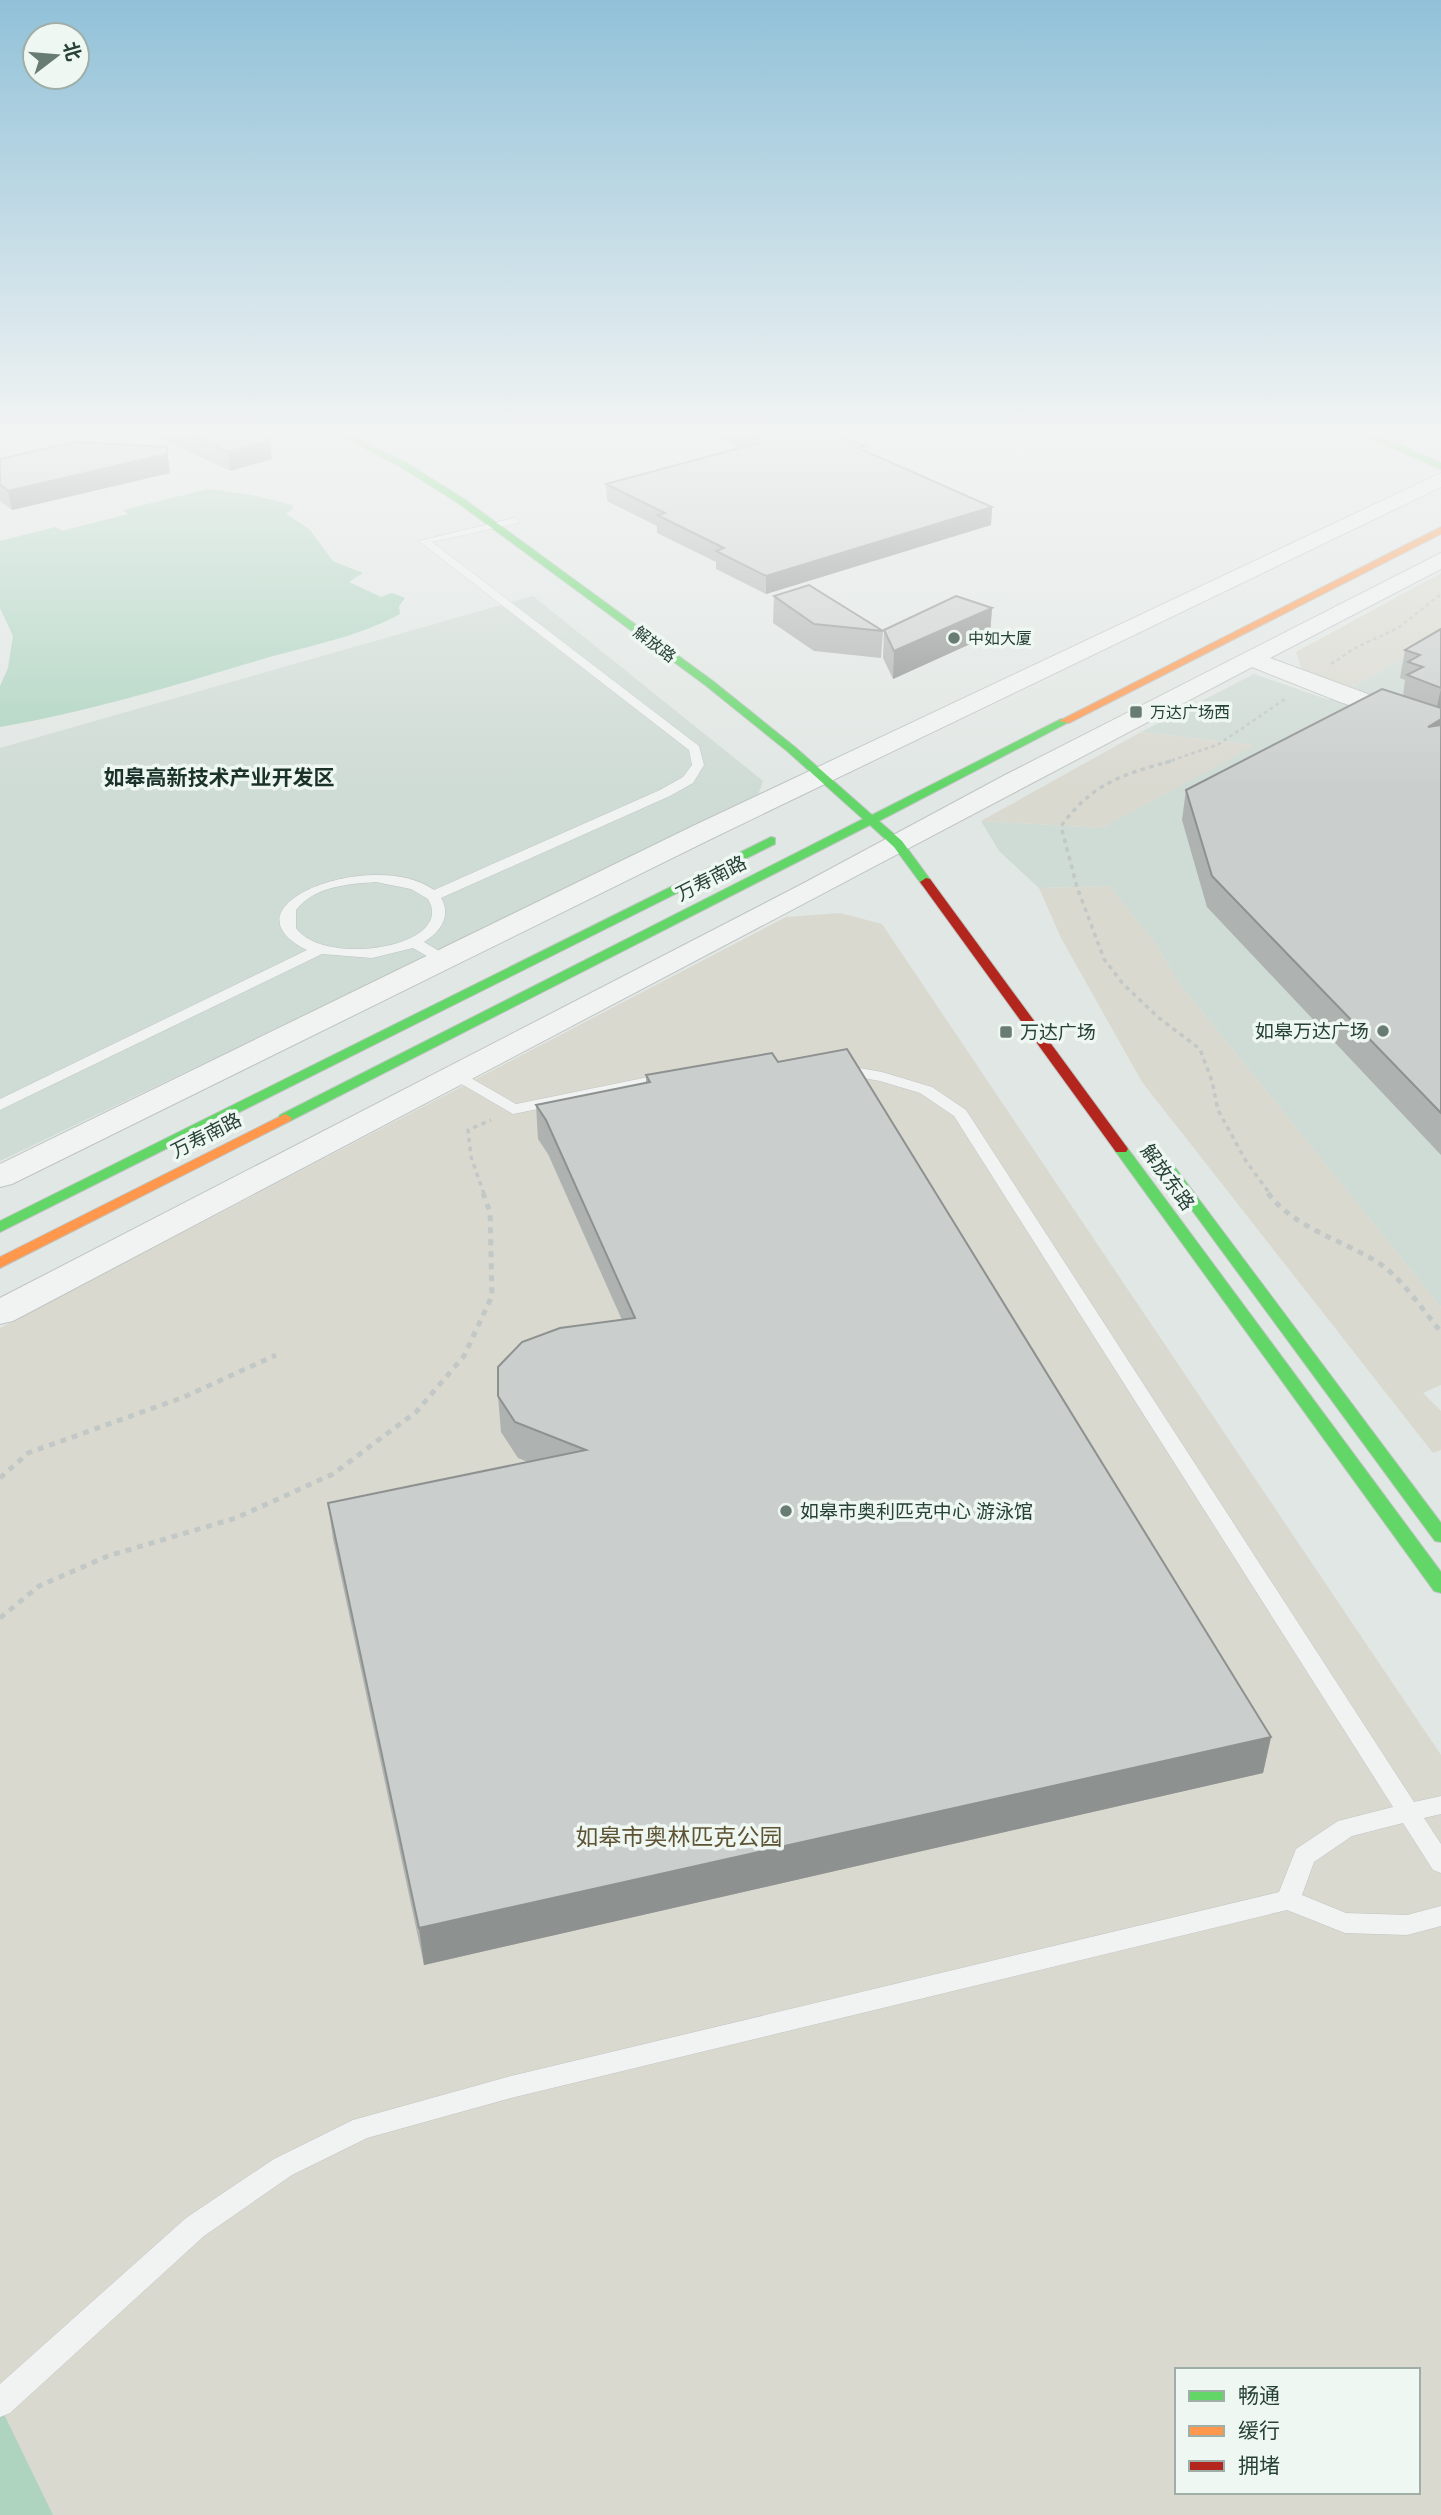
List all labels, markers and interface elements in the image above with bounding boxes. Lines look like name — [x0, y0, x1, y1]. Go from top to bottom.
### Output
north arrow — [21, 21, 91, 91]
text: 北 — [58, 39, 86, 64]
street label: 解放路 — [630, 622, 680, 666]
place label: 中如大厦 — [968, 628, 1032, 648]
marker: 中如大厦 — [946, 630, 962, 646]
place label: 万达广场西 — [1150, 702, 1230, 722]
marker: 万达广场西 — [1128, 704, 1144, 720]
district label: 如皋高新技术产业开发区 — [104, 764, 335, 791]
street label: 万寿南路 — [672, 850, 750, 906]
place label: 如皋万达广场 — [1255, 1019, 1369, 1043]
place label: 万达广场 — [1020, 1020, 1096, 1044]
marker: 如皋万达广场 — [1375, 1023, 1391, 1039]
marker: 万达广场 — [998, 1024, 1014, 1040]
street label: 万寿南路 — [167, 1107, 245, 1163]
street label: 解放东路 — [1136, 1139, 1200, 1215]
place label: 如皋市奥利匹克中心 游泳馆 — [800, 1499, 1033, 1523]
marker: 如皋市奥利匹克中心 游泳馆 — [778, 1503, 794, 1519]
park label: 如皋市奥林匹克公园 — [576, 1822, 783, 1851]
legend — [1175, 2368, 1420, 2494]
text: 畅通 — [1238, 2382, 1280, 2409]
text: 缓行 — [1238, 2417, 1280, 2444]
text: 拥堵 — [1238, 2452, 1280, 2479]

